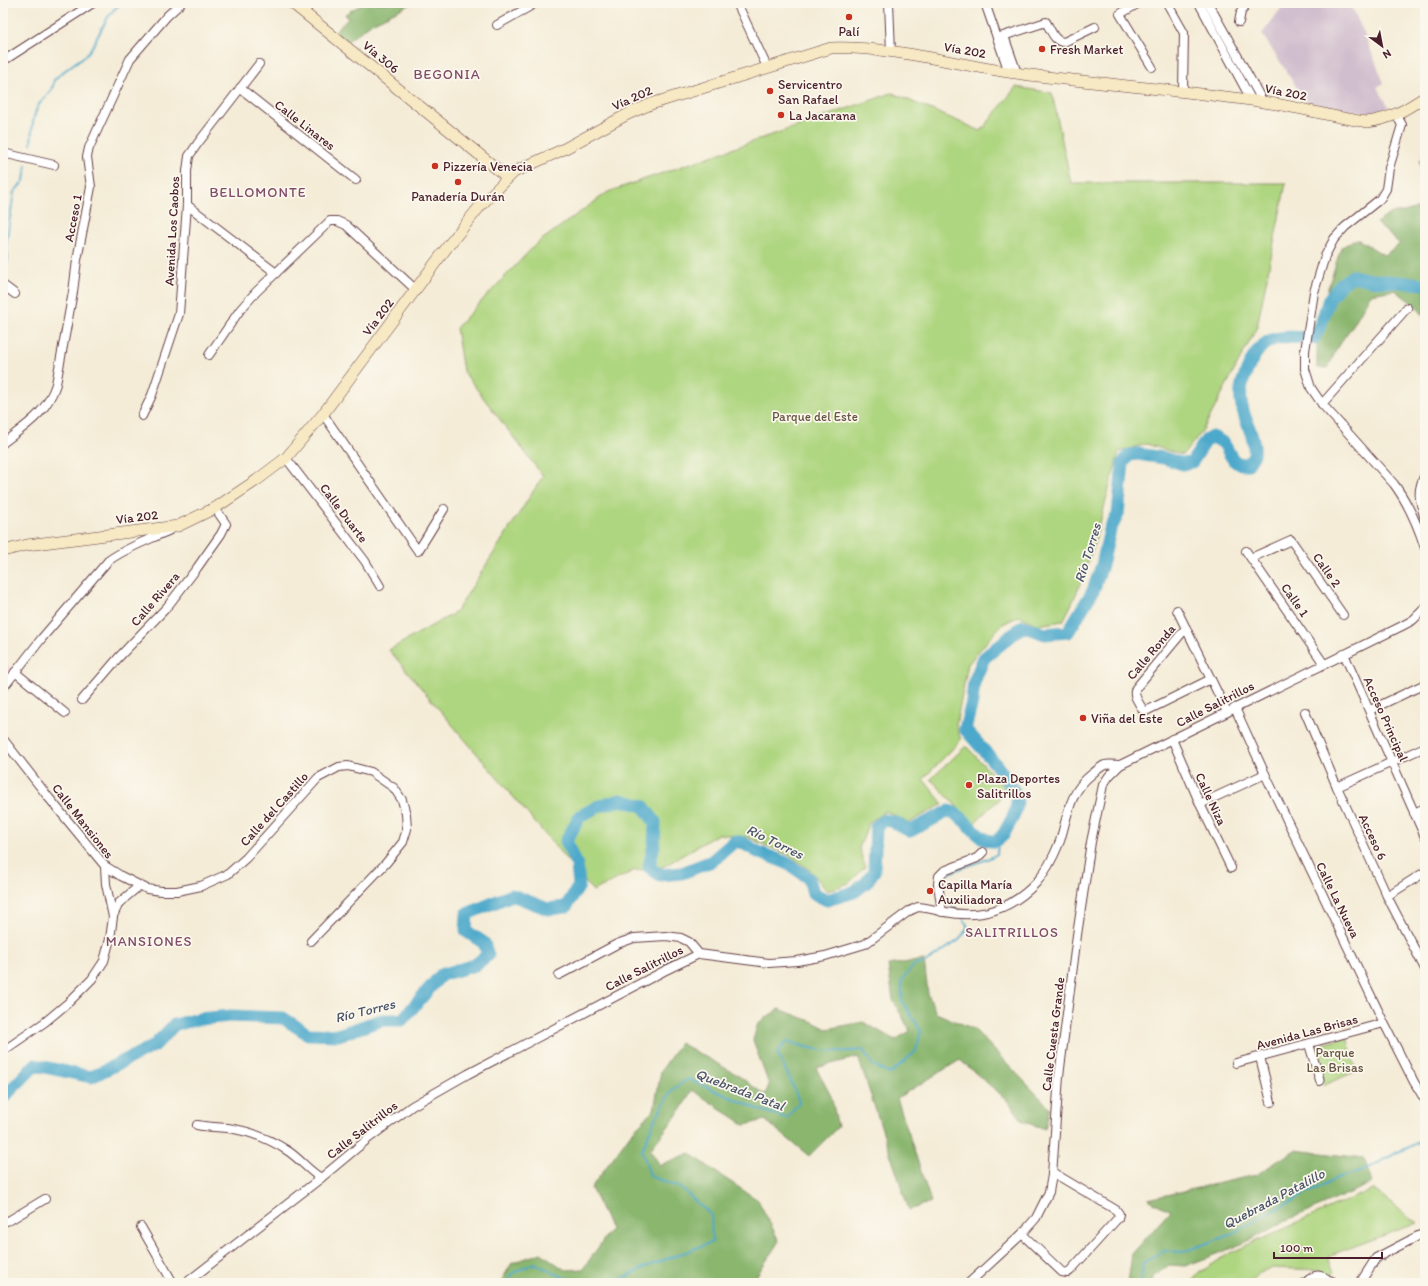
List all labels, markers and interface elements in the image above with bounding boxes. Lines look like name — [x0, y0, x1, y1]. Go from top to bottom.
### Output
marker: Palí — [844, 12, 854, 22]
place label: Palí — [839, 24, 860, 39]
north arrow — [1362, 26, 1402, 66]
street label: Vía 306 — [360, 38, 402, 77]
street label: Vía 202 — [943, 39, 987, 61]
place label: Fresh Market — [1050, 42, 1123, 57]
marker: Fresh Market — [1037, 44, 1047, 54]
text: N — [1380, 47, 1394, 62]
district label: BEGONIA — [413, 66, 481, 83]
place label: Servicentro San Rafael — [778, 77, 843, 107]
street label: Vía 202 — [1264, 81, 1308, 103]
street label: Vía 202 — [610, 82, 655, 113]
marker: Servicentro San Rafael — [765, 86, 775, 96]
street label: Calle Linares — [272, 97, 338, 153]
place label: La Jacarana — [789, 108, 857, 123]
marker: La Jacarana — [776, 110, 786, 120]
place label: Pizzería Venecia — [443, 159, 533, 174]
marker: Pizzería Venecia — [430, 161, 440, 171]
street label: Avenida Los Caobos — [162, 176, 182, 286]
marker: Panadería Durán — [453, 177, 463, 187]
district label: BELLOMONTE — [209, 184, 307, 201]
place label: Panadería Durán — [411, 189, 505, 204]
street label: Acceso 1 — [61, 193, 85, 243]
street label: Vía 202 — [359, 295, 397, 338]
park label: Parque del Este — [772, 409, 858, 424]
street label: Calle Duarte — [317, 481, 371, 545]
street label: Vía 202 — [115, 507, 159, 527]
water label: Río Torres — [1071, 521, 1105, 585]
street label: Calle 2 — [1310, 550, 1344, 590]
street label: Calle Rivera — [127, 568, 183, 629]
street label: Calle 1 — [1278, 580, 1312, 620]
street label: Calle Ronda — [1124, 621, 1179, 683]
street label: Acceso Principal — [1361, 674, 1412, 764]
street label: Calle Salitrillos — [1173, 678, 1257, 730]
place label: Viña del Este — [1091, 711, 1163, 726]
marker: Viña del Este — [1078, 713, 1088, 723]
street label: Calle del Castillo — [237, 769, 311, 849]
street label: Calle Niza — [1192, 770, 1230, 828]
place label: Plaza Deportes Salitrillos — [977, 771, 1060, 801]
marker: Plaza Deportes Salitrillos — [964, 780, 974, 790]
street label: Calle Mansiones — [49, 781, 117, 862]
street label: Acceso 6 — [1356, 812, 1390, 862]
water label: Río Torres — [744, 821, 807, 863]
street label: Calle La Nueva — [1313, 860, 1363, 941]
place label: Capilla María Auxiliadora — [938, 877, 1013, 907]
marker: Capilla María Auxiliadora — [925, 886, 935, 896]
district label: SALITRILLOS — [965, 924, 1059, 941]
district label: MANSIONES — [106, 933, 192, 950]
street label: Calle Salitrillos — [602, 942, 686, 994]
street label: Calle Cuesta Grande — [1039, 976, 1067, 1092]
water label: Río Torres — [333, 995, 397, 1027]
street label: Avenida Las Brisas — [1255, 1011, 1359, 1053]
park label: Parque Las Brisas — [1307, 1045, 1364, 1075]
water label: Quebrada Patal — [693, 1065, 788, 1115]
street label: Calle Salitrillos — [324, 1098, 400, 1162]
water label: Quebrada Patalillo — [1220, 1165, 1328, 1233]
scale bar — [1274, 1234, 1382, 1260]
text: 100 m — [1280, 1241, 1313, 1255]

